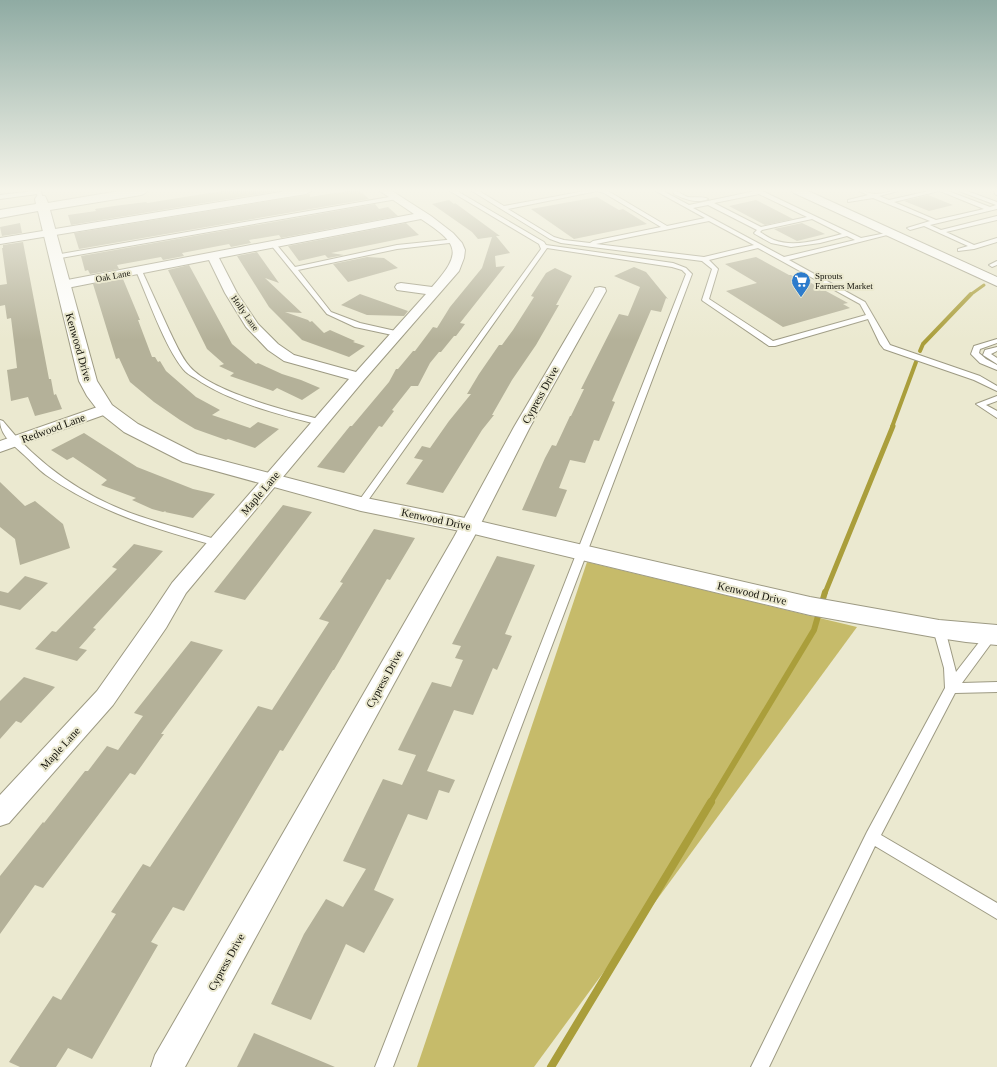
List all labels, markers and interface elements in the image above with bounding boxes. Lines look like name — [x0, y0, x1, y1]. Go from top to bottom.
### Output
street label: Oak Lane — [95, 268, 131, 284]
supermarket icon: Sprouts Farmers Market — [790, 270, 812, 298]
place label: Sprouts Farmers Market — [815, 271, 873, 291]
street label: Holly Lane — [229, 293, 261, 333]
street label: Kenwood Drive — [64, 311, 95, 383]
street label: Cypress Drive — [519, 364, 561, 426]
street label: Redwood Lane — [20, 411, 87, 445]
street label: Maple Lane — [238, 469, 282, 517]
street label: Kenwood Drive — [400, 506, 472, 532]
street label: Kenwood Drive — [716, 579, 788, 607]
street label: Cypress Drive — [363, 648, 405, 710]
street label: Maple Lane — [38, 724, 82, 772]
street label: Cypress Drive — [205, 931, 247, 993]

